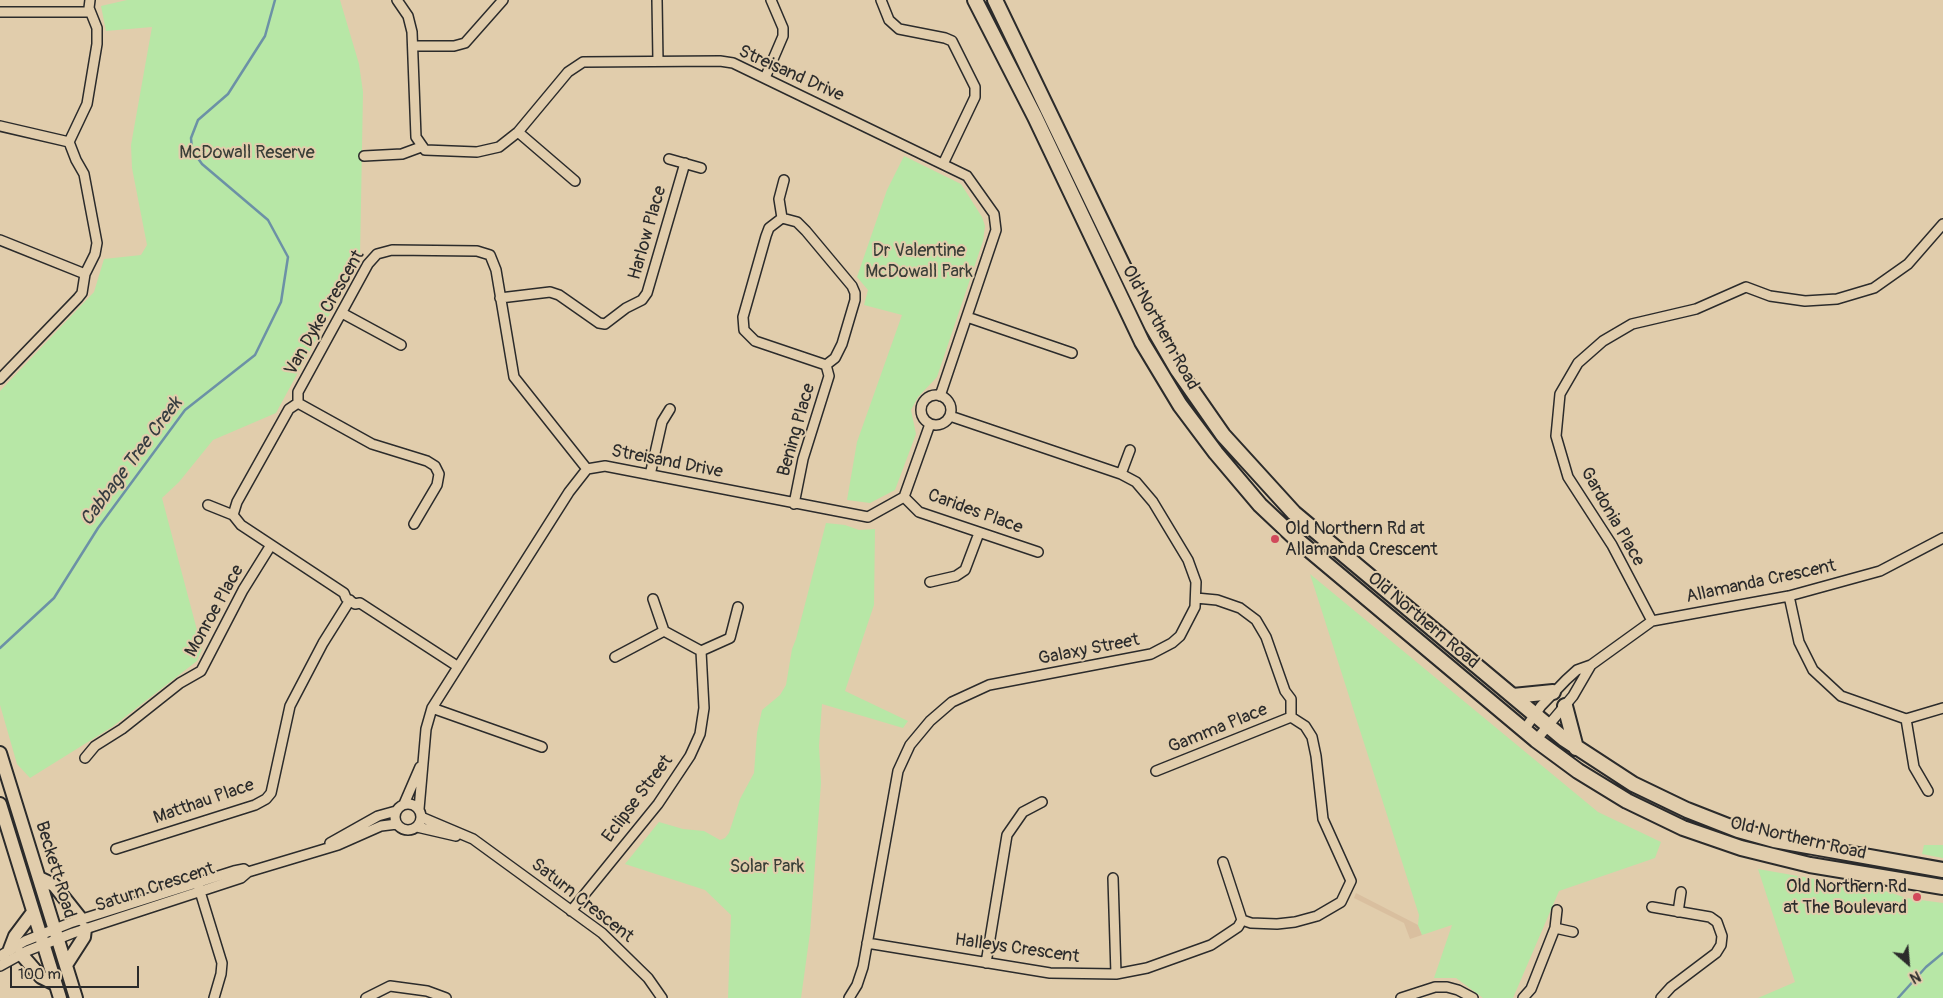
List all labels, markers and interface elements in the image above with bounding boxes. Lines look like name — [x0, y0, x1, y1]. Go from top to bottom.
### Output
street label: Streisand Drive — [735, 41, 847, 107]
park label: McDowall Reserve — [179, 142, 315, 164]
street label: Harlow Place — [624, 184, 672, 282]
park label: Dr Valentine McDowall Park — [865, 240, 973, 282]
street label: Van Dyke Crescent — [280, 247, 370, 379]
street label: Old Northern Road — [1117, 262, 1203, 394]
street label: Bening Place — [773, 381, 821, 479]
water label: Cabbage Tree Creek — [76, 393, 188, 531]
street label: Streisand Drive — [609, 441, 725, 483]
street label: Gardonia Place — [1575, 464, 1649, 570]
street label: Carides Place — [925, 485, 1025, 539]
place label: Old Northern Rd at Allamanda Crescent — [1285, 518, 1438, 560]
marker: Old Northern Rd at Allamanda Crescent — [1269, 533, 1281, 545]
street label: Allamanda Crescent — [1684, 556, 1838, 608]
street label: Monroe Place — [181, 561, 249, 661]
street label: Old Northern Road — [1363, 568, 1483, 674]
street label: Galaxy Street — [1037, 630, 1141, 670]
street label: Gamma Place — [1165, 699, 1271, 759]
street label: Eclipse Street — [598, 751, 678, 847]
street label: Matthau Place — [151, 775, 257, 829]
street label: Old Northern Road — [1728, 813, 1868, 865]
street label: Beckett Road — [30, 819, 80, 921]
street label: Saturn Crescent — [526, 854, 638, 948]
park label: Solar Park — [730, 856, 804, 878]
street label: Saturn Crescent — [93, 859, 217, 917]
place label: Old Northern Rd at The Boulevard — [1783, 876, 1907, 919]
marker: Old Northern Rd at The Boulevard — [1911, 891, 1923, 903]
street label: Halleys Crescent — [953, 930, 1081, 968]
north arrow — [1883, 938, 1933, 988]
scale bar — [12, 956, 141, 988]
text: 100 m — [18, 965, 61, 984]
text: N — [1907, 967, 1923, 987]

